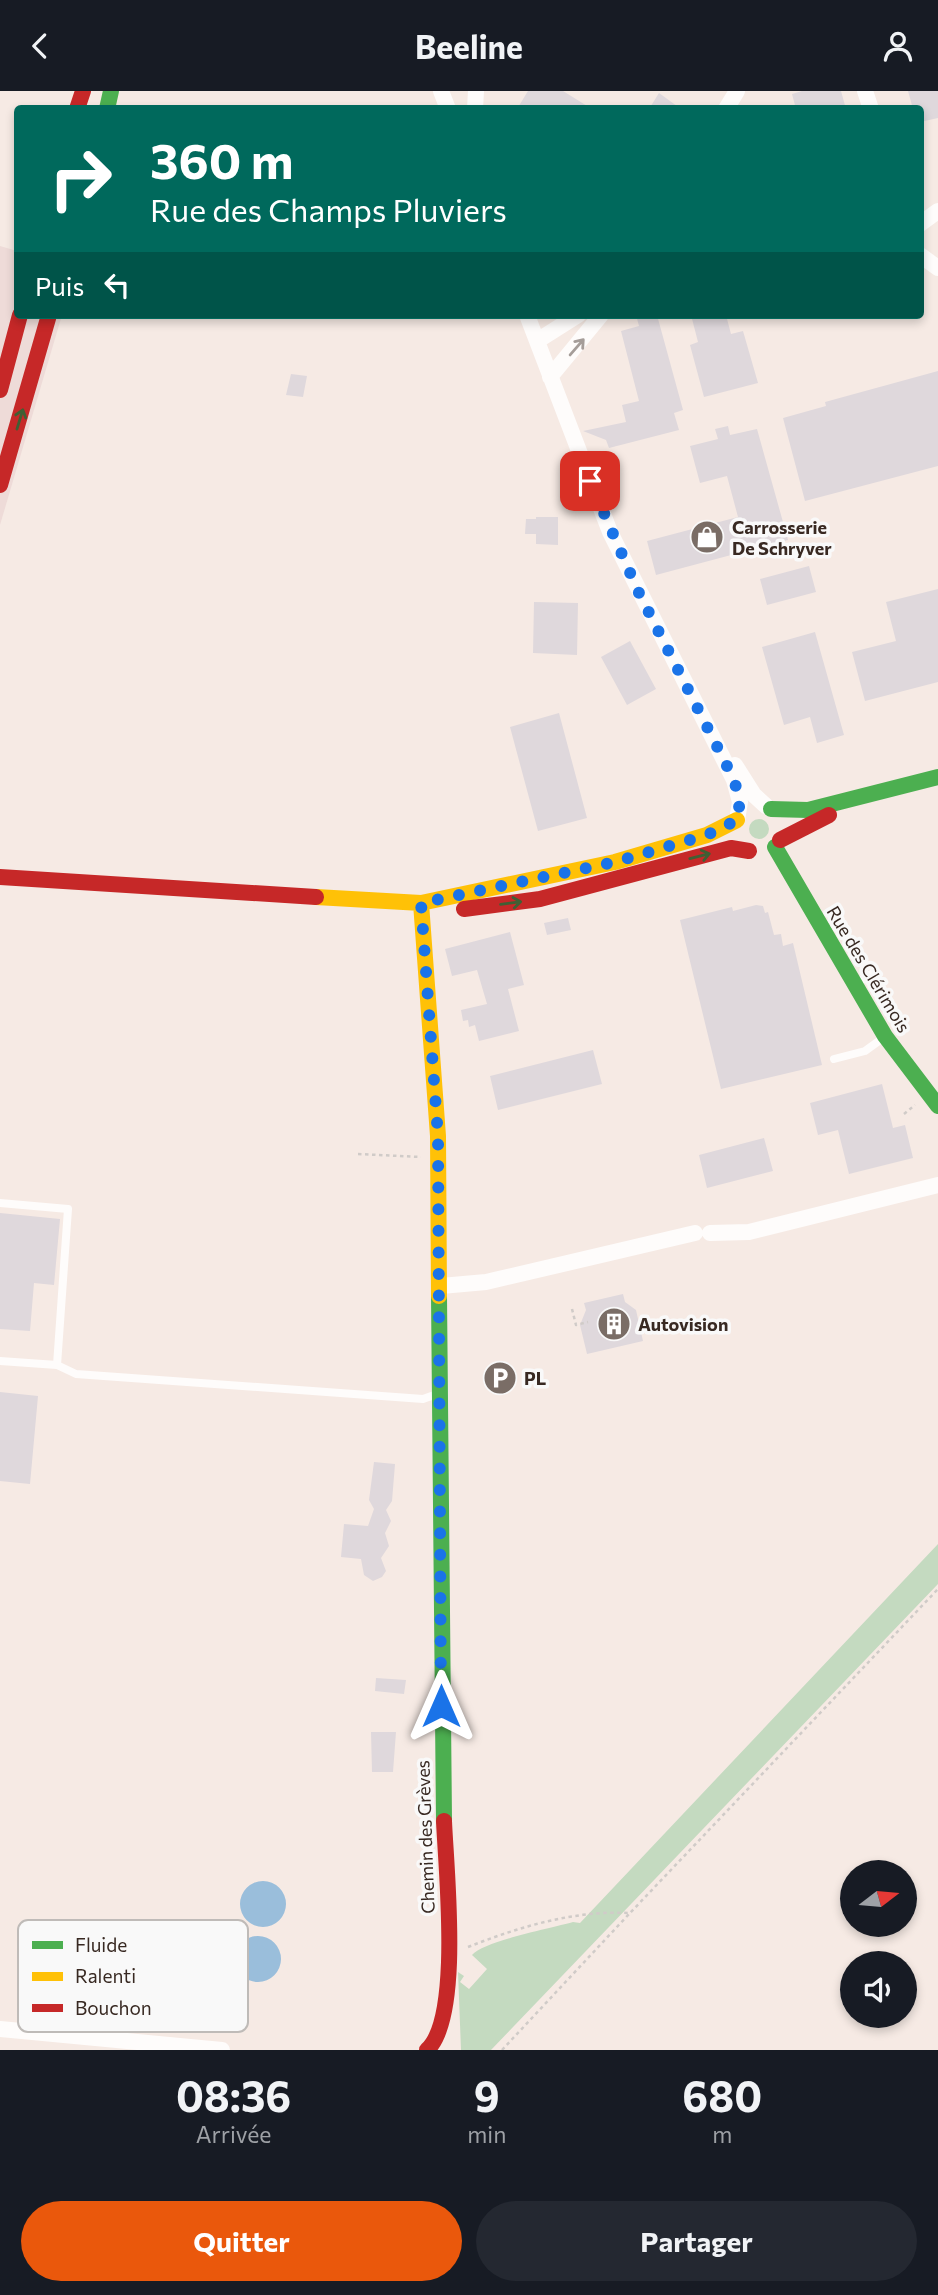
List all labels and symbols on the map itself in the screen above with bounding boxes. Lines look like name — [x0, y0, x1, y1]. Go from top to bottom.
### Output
one-way arrow — [569, 338, 585, 356]
one-way arrow — [15, 409, 28, 431]
pin — [560, 451, 620, 511]
place label: Carrosserie De Schryver — [732, 516, 832, 559]
shop icon: Carrosserie De Schryver — [688, 518, 726, 556]
one-way arrow — [688, 849, 711, 862]
one-way arrow — [500, 896, 522, 909]
street label: Rue des Clérimois — [822, 902, 916, 1036]
building icon: Autovision — [595, 1305, 633, 1343]
place label: Autovision — [638, 1313, 728, 1335]
parking icon: PL — [481, 1359, 519, 1397]
place label: PL — [524, 1367, 546, 1389]
position arrow — [404, 1669, 478, 1743]
street label: Chemin des Grèves — [411, 1760, 439, 1914]
north arrow — [840, 1860, 917, 1937]
legend — [18, 1920, 248, 2032]
text: Fluide — [75, 1933, 127, 1956]
text: Ralenti — [75, 1964, 136, 1987]
text: Bouchon — [75, 1996, 152, 2019]

